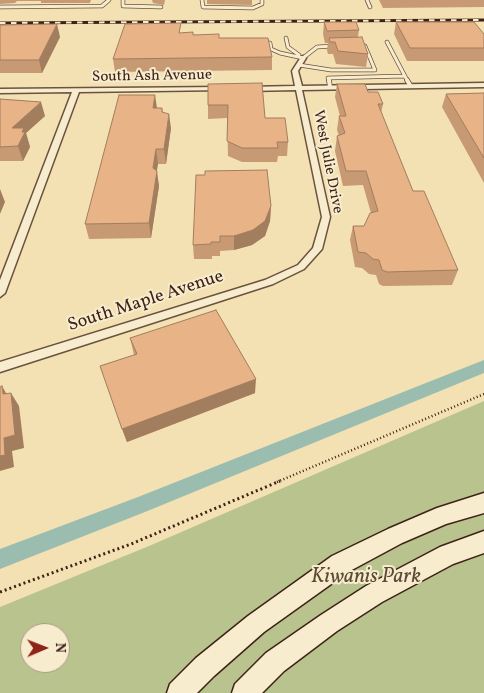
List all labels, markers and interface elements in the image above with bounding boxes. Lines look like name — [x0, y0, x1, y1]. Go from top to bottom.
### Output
street label: South Ash Avenue — [92, 67, 212, 87]
street label: West Julie Drive — [308, 109, 346, 215]
street label: South Maple Avenue — [65, 267, 227, 337]
park label: Kiwanis Park — [311, 565, 421, 591]
north arrow — [20, 623, 70, 673]
text: N — [50, 642, 69, 653]

